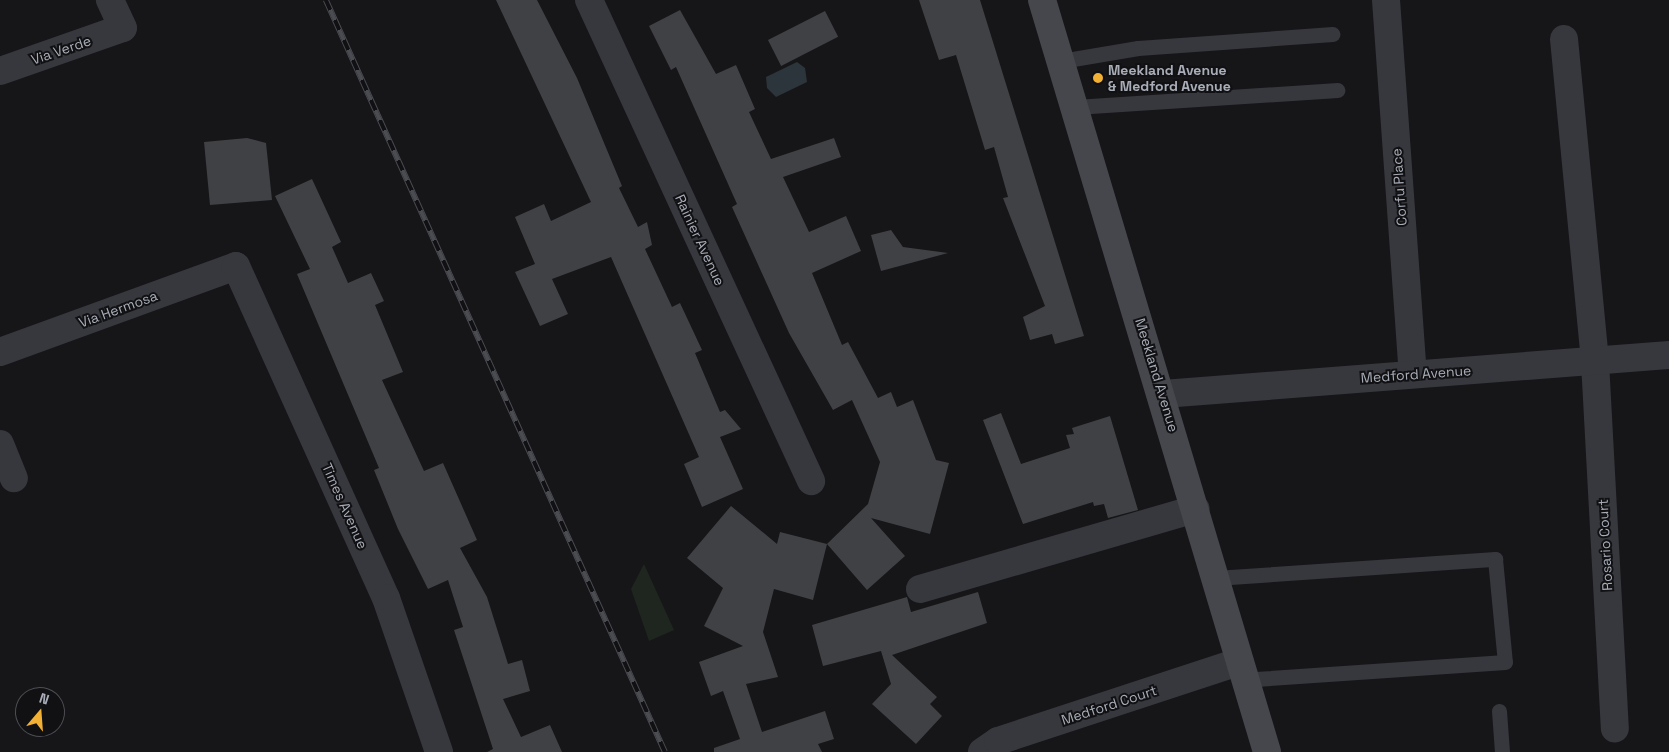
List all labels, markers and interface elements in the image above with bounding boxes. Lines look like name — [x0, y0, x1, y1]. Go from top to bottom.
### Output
street label: Via Verde — [29, 32, 93, 68]
place label: Meekland Avenue & Medford Avenue — [1108, 62, 1231, 94]
marker: Meekland Avenue & Medford Avenue — [1092, 72, 1104, 84]
street label: Corfu Place — [1388, 148, 1410, 226]
street label: Rainier Avenue — [671, 192, 729, 288]
street label: Via Hermosa — [76, 287, 160, 331]
street label: Meekland Avenue — [1132, 316, 1182, 434]
street label: Medford Avenue — [1360, 362, 1472, 386]
street label: Times Avenue — [319, 460, 371, 552]
street label: Rosario Court — [1594, 499, 1616, 591]
street label: Medford Court — [1059, 682, 1159, 728]
north arrow — [15, 687, 65, 737]
text: N — [37, 689, 52, 709]

